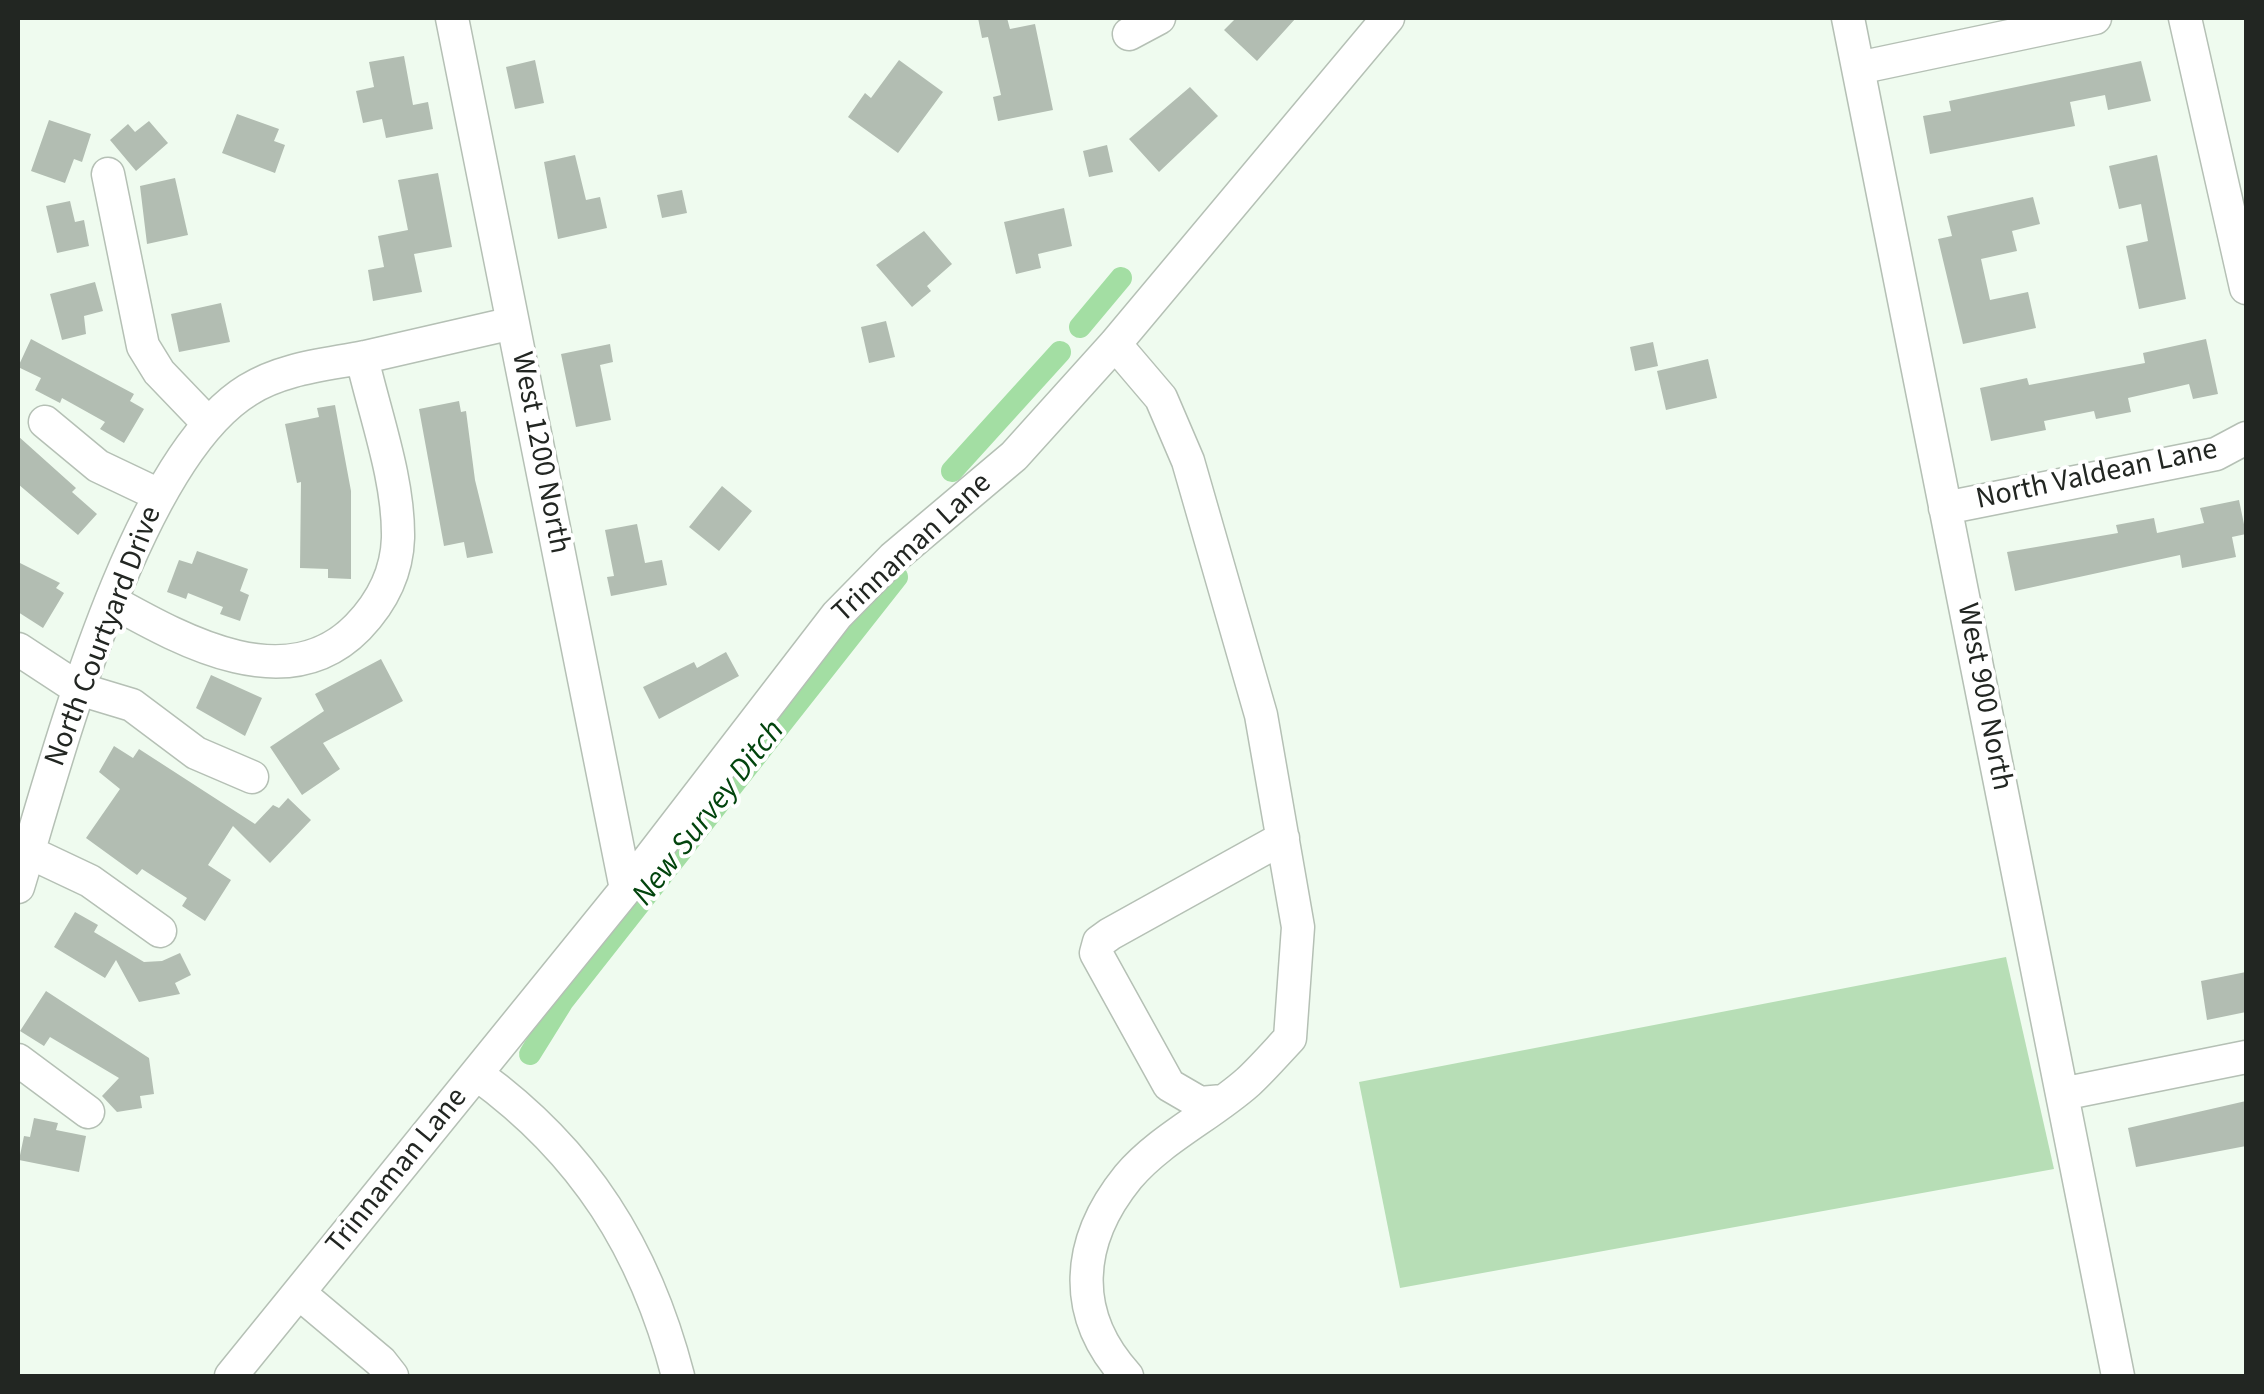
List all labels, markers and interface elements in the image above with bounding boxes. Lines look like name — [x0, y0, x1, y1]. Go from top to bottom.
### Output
street label: West 1200 North — [502, 349, 576, 557]
street label: North Valdean Lane — [1973, 433, 2221, 519]
street label: Trinnaman Lane — [826, 466, 1000, 632]
street label: North Courtyard Drive — [39, 502, 171, 772]
street label: West 900 North — [1947, 600, 2019, 794]
water label: New Survey Ditch — [626, 714, 794, 914]
street label: Trinnaman Lane — [320, 1081, 476, 1263]

